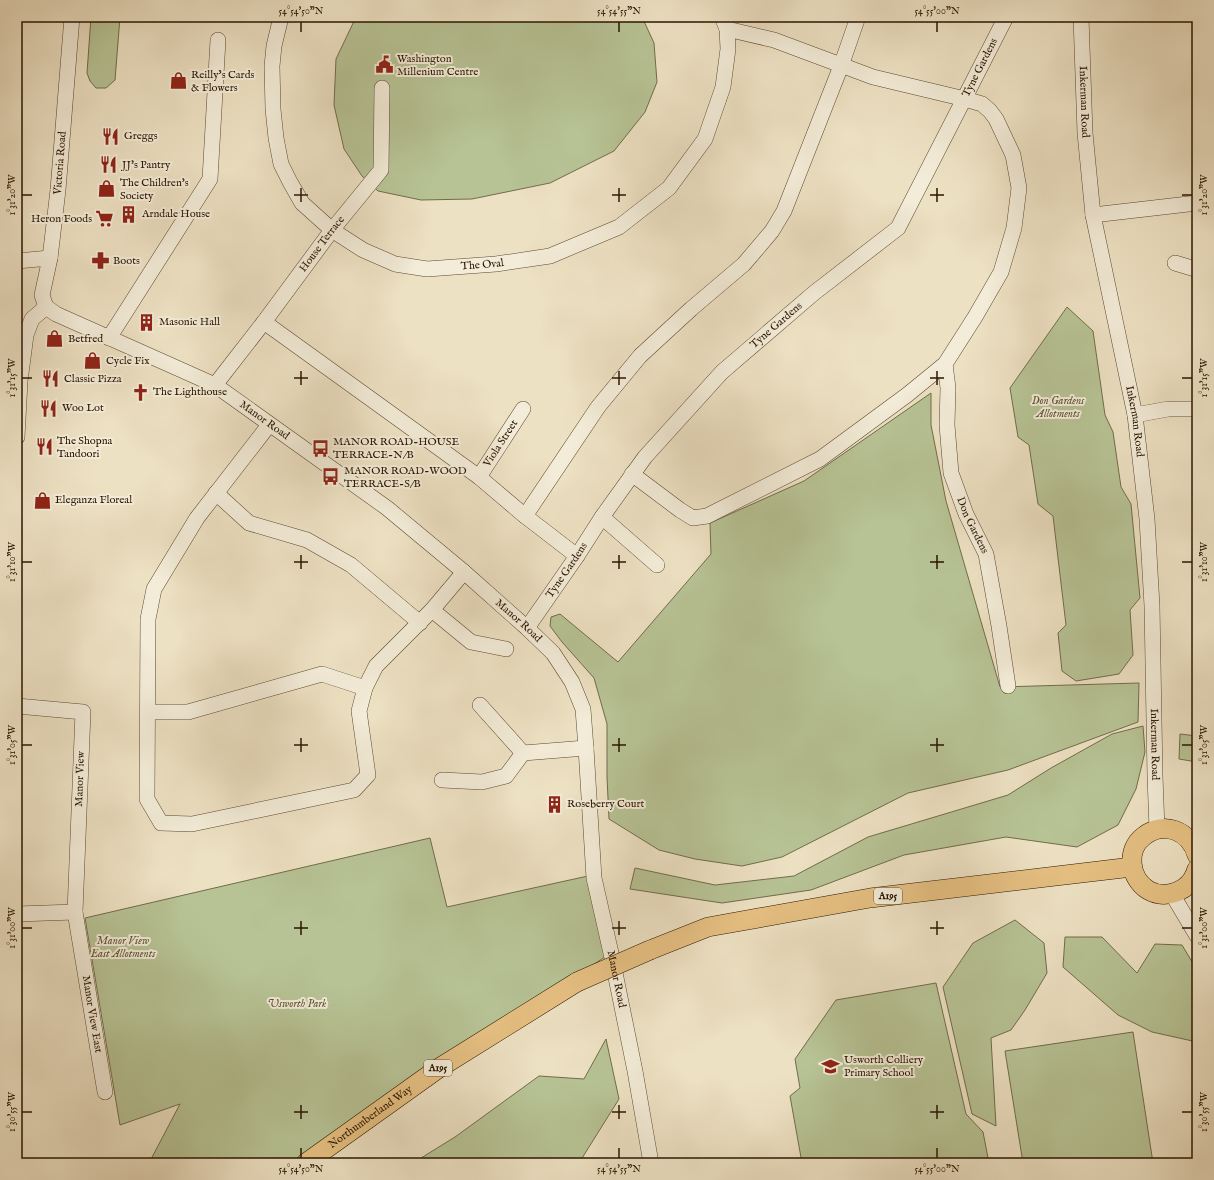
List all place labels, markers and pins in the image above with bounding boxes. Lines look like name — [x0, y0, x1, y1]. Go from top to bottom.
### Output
place label: Washington Millenium Centre — [397, 52, 478, 79]
public building icon: Washington Millenium Centre — [374, 55, 394, 75]
place label: Reilly’s Cards & Flowers — [191, 68, 255, 95]
shop icon: Reilly’s Cards & Flowers — [168, 71, 188, 91]
restaurant icon: Greggs — [101, 126, 121, 146]
place label: Greggs — [124, 129, 158, 143]
restaurant icon: JJ's Pantry — [99, 155, 119, 175]
place label: JJ's Pantry — [120, 158, 171, 172]
place label: The Children's Society — [120, 176, 189, 203]
shop icon: The Children's Society — [97, 179, 117, 199]
building icon: Arndale House — [119, 204, 139, 224]
place label: Arndale House — [141, 207, 210, 221]
supermarket icon: Heron Foods — [95, 209, 115, 229]
place label: Heron Foods — [31, 212, 92, 226]
pharmacy icon: Boots — [90, 251, 110, 271]
place label: Boots — [113, 254, 140, 268]
building icon: Masonic Hall — [136, 312, 156, 332]
place label: Masonic Hall — [159, 315, 220, 329]
shop icon: Betfred — [45, 329, 65, 349]
place label: Betfred — [68, 332, 103, 346]
shop icon: Cycle Fix — [83, 351, 103, 371]
place label: Cycle Fix — [106, 354, 150, 368]
restaurant icon: Classic Pizza — [41, 369, 61, 389]
place label: Classic Pizza — [64, 372, 122, 386]
church icon: The Lighthouse — [130, 382, 150, 402]
place label: The Lighthouse — [153, 385, 227, 399]
restaurant icon: Woo Lot — [39, 398, 59, 418]
place label: Woo Lot — [62, 401, 104, 415]
place label: The Shopna Tandoori — [57, 434, 112, 461]
place label: MANOR ROAD-HOUSE TERRACE-N/B — [333, 435, 459, 462]
restaurant icon: The Shopna Tandoori — [34, 437, 54, 457]
bus stop icon: MANOR ROAD-HOUSE TERRACE-N/B — [310, 438, 330, 458]
place label: MANOR ROAD-WOOD TERRACE-S/B — [344, 464, 467, 491]
bus stop icon: MANOR ROAD-WOOD TERRACE-S/B — [321, 467, 341, 487]
shop icon: Eleganza Floreal — [32, 490, 52, 510]
place label: Eleganza Floreal — [55, 493, 132, 507]
building icon: Roseberry Court — [544, 794, 564, 814]
place label: Roseberry Court — [567, 797, 644, 811]
place label: Usworth Colliery Primary School — [844, 1053, 924, 1080]
school or university icon: Usworth Colliery Primary School — [821, 1056, 841, 1076]

